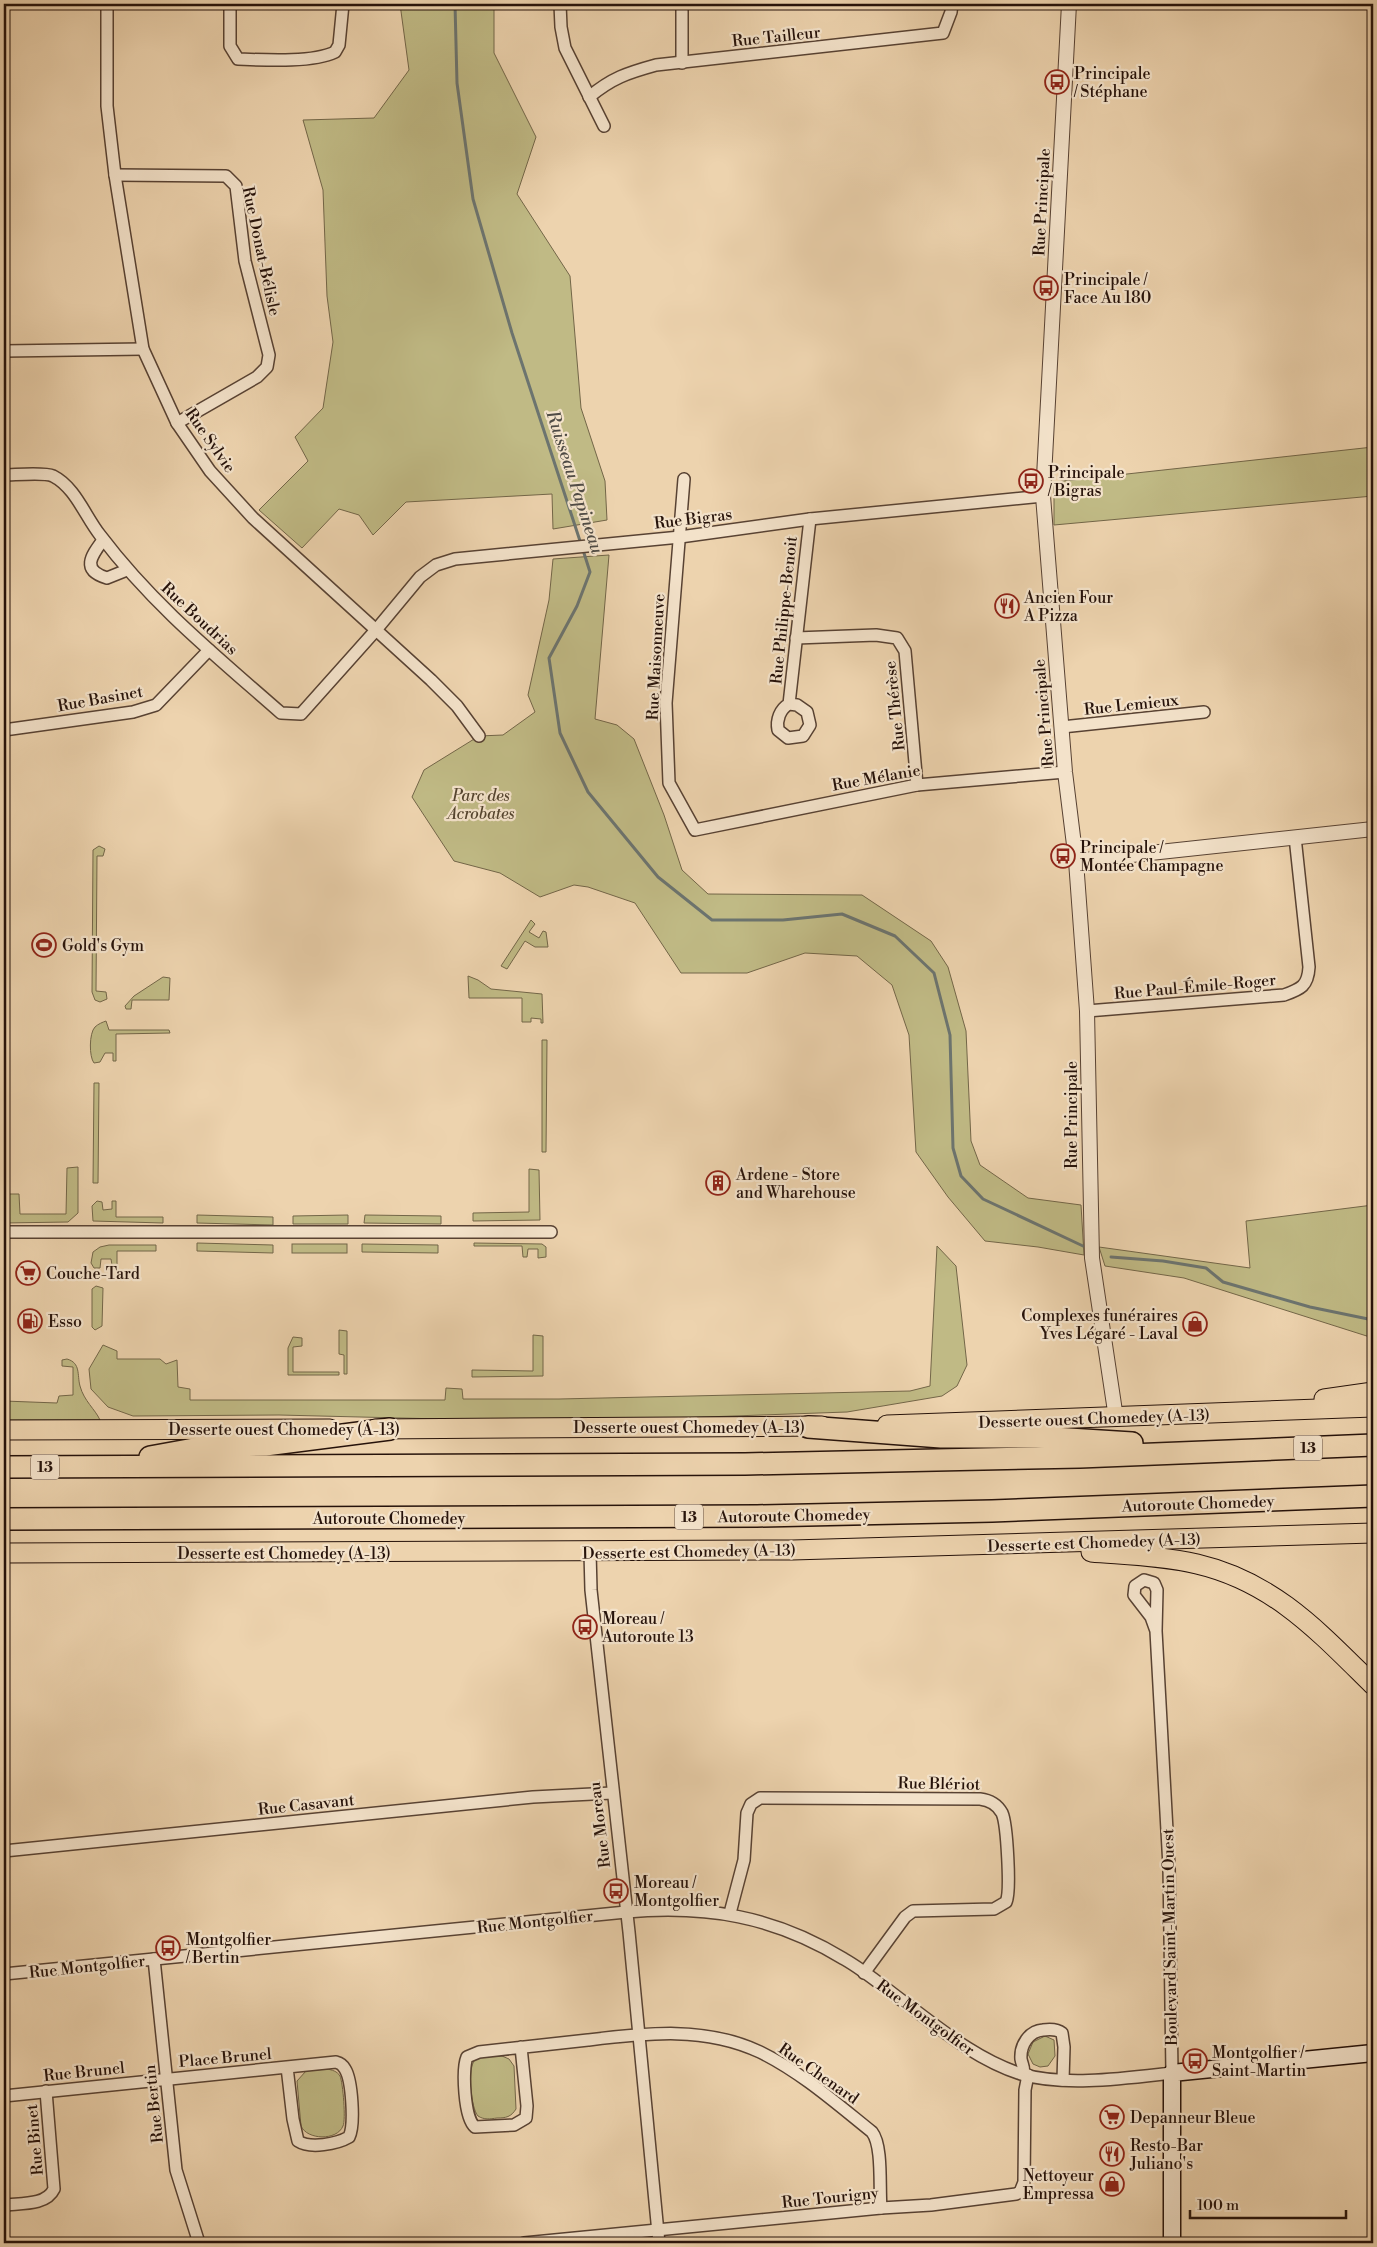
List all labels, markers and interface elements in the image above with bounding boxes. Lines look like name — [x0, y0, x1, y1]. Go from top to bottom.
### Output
street label: Rue Tailleur — [731, 22, 821, 52]
place label: Principale / Stéphane — [1073, 64, 1151, 102]
bus stop icon: Principale / Stéphane — [1044, 69, 1070, 95]
street label: Rue Principale — [1029, 148, 1055, 257]
street label: Rue Donat-Bélisle — [238, 185, 285, 318]
place label: Principale / Face Au 180 — [1064, 270, 1151, 308]
bus stop icon: Principale / Face Au 180 — [1033, 275, 1059, 301]
street label: Rue Sylvie — [181, 404, 240, 477]
water label: Ruisseau Papineau — [540, 407, 609, 557]
place label: Principale / Bigras — [1047, 463, 1125, 501]
bus stop icon: Principale / Bigras — [1018, 468, 1044, 494]
street label: Rue Bigras — [653, 504, 733, 534]
street label: Rue Philippe-Benoit — [766, 535, 802, 685]
street label: Rue Boudrias — [157, 578, 242, 659]
place label: Ancien Four A Pizza — [1023, 588, 1113, 626]
street label: Rue Maisonneuve — [643, 593, 669, 721]
restaurant icon: Ancien Four A Pizza — [994, 593, 1020, 619]
street label: Rue Principale — [1029, 658, 1059, 768]
street label: Rue Thérèse — [880, 660, 910, 752]
street label: Rue Basinet — [56, 682, 145, 716]
street label: Rue Lemieux — [1083, 690, 1180, 720]
street label: Rue Mélanie — [830, 760, 922, 796]
park label: Parc des Acrobates — [445, 786, 515, 824]
place label: Principale / Montée Champagne — [1080, 838, 1224, 876]
bus stop icon: Principale / Montée Champagne — [1050, 843, 1076, 869]
sports icon: Gold's Gym — [31, 932, 57, 958]
place label: Gold's Gym — [62, 936, 144, 956]
street label: Rue Paul-Émile-Roger — [1113, 968, 1277, 1004]
street label: Rue Principale — [1062, 1061, 1082, 1169]
place label: Ardene - Store and Wharehouse — [735, 1165, 856, 1203]
building icon: Ardene - Store and Wharehouse — [705, 1170, 731, 1196]
supermarket icon: Couche-Tard — [15, 1260, 41, 1286]
place label: Couche-Tard — [46, 1264, 140, 1284]
place label: Complexes funéraires Yves Légaré - Laval — [1021, 1306, 1178, 1344]
fuel station icon: Esso — [17, 1308, 43, 1334]
shop icon: Complexes funéraires Yves Légaré - Laval — [1182, 1311, 1208, 1337]
place label: Esso — [48, 1312, 82, 1332]
street label: Desserte ouest Chomedey (A-13) — [978, 1405, 1210, 1433]
street label: Desserte ouest Chomedey (A-13) — [573, 1418, 805, 1438]
street label: Desserte ouest Chomedey (A-13) — [168, 1420, 400, 1440]
road number: 13 — [1294, 1436, 1322, 1460]
road number: 13 — [31, 1454, 59, 1480]
street label: Autoroute Chomedey — [1120, 1491, 1275, 1517]
road number: 13 — [675, 1504, 703, 1530]
street label: Autoroute Chomedey — [717, 1505, 871, 1527]
street label: Autoroute Chomedey — [312, 1509, 466, 1529]
street label: Desserte est Chomedey (A-13) — [987, 1529, 1201, 1557]
street label: Desserte est Chomedey (A-13) — [582, 1540, 796, 1564]
street label: Desserte est Chomedey (A-13) — [177, 1544, 391, 1564]
place label: Moreau / Autoroute 13 — [601, 1609, 694, 1647]
bus stop icon: Moreau / Autoroute 13 — [572, 1614, 598, 1640]
street label: Rue Blériot — [897, 1773, 981, 1795]
street label: Rue Moreau — [585, 1781, 615, 1869]
street label: Rue Casavant — [257, 1790, 356, 1820]
street label: Boulevard Saint-Martin Ouest — [1158, 1828, 1182, 2047]
place label: Moreau / Montgolfier — [634, 1873, 719, 1911]
bus stop icon: Moreau / Montgolfier — [603, 1878, 629, 1904]
street label: Rue Montgolfier — [476, 1906, 594, 1938]
place label: Montgolfier / Bertin — [185, 1930, 271, 1968]
bus stop icon: Montgolfier / Bertin — [155, 1935, 181, 1961]
street label: Rue Montgolfier — [28, 1951, 146, 1983]
street label: Rue Montgolfier — [872, 1975, 979, 2060]
street label: Rue Chenard — [774, 2039, 863, 2109]
place label: Montgolfier / Saint-Martin — [1212, 2043, 1307, 2081]
street label: Place Brunel — [178, 2044, 273, 2072]
bus stop icon: Montgolfier / Saint-Martin — [1182, 2048, 1208, 2074]
street label: Rue Brunel — [42, 2058, 126, 2086]
street label: Rue Bertin — [140, 2063, 168, 2144]
street label: Rue Binet — [22, 2103, 48, 2176]
supermarket icon: Depanneur Bleue — [1099, 2104, 1125, 2130]
place label: Depanneur Bleue — [1130, 2108, 1256, 2128]
place label: Resto-Bar Juliano's — [1129, 2136, 1203, 2174]
restaurant icon: Resto-Bar Juliano's — [1099, 2141, 1125, 2167]
place label: Nettoyeur Empressa — [1023, 2166, 1095, 2204]
shop icon: Nettoyeur Empressa — [1099, 2171, 1125, 2197]
street label: Rue Tourigny — [781, 2183, 880, 2213]
scale bar — [1190, 2187, 1346, 2219]
text: 100 m — [1197, 2196, 1239, 2215]

